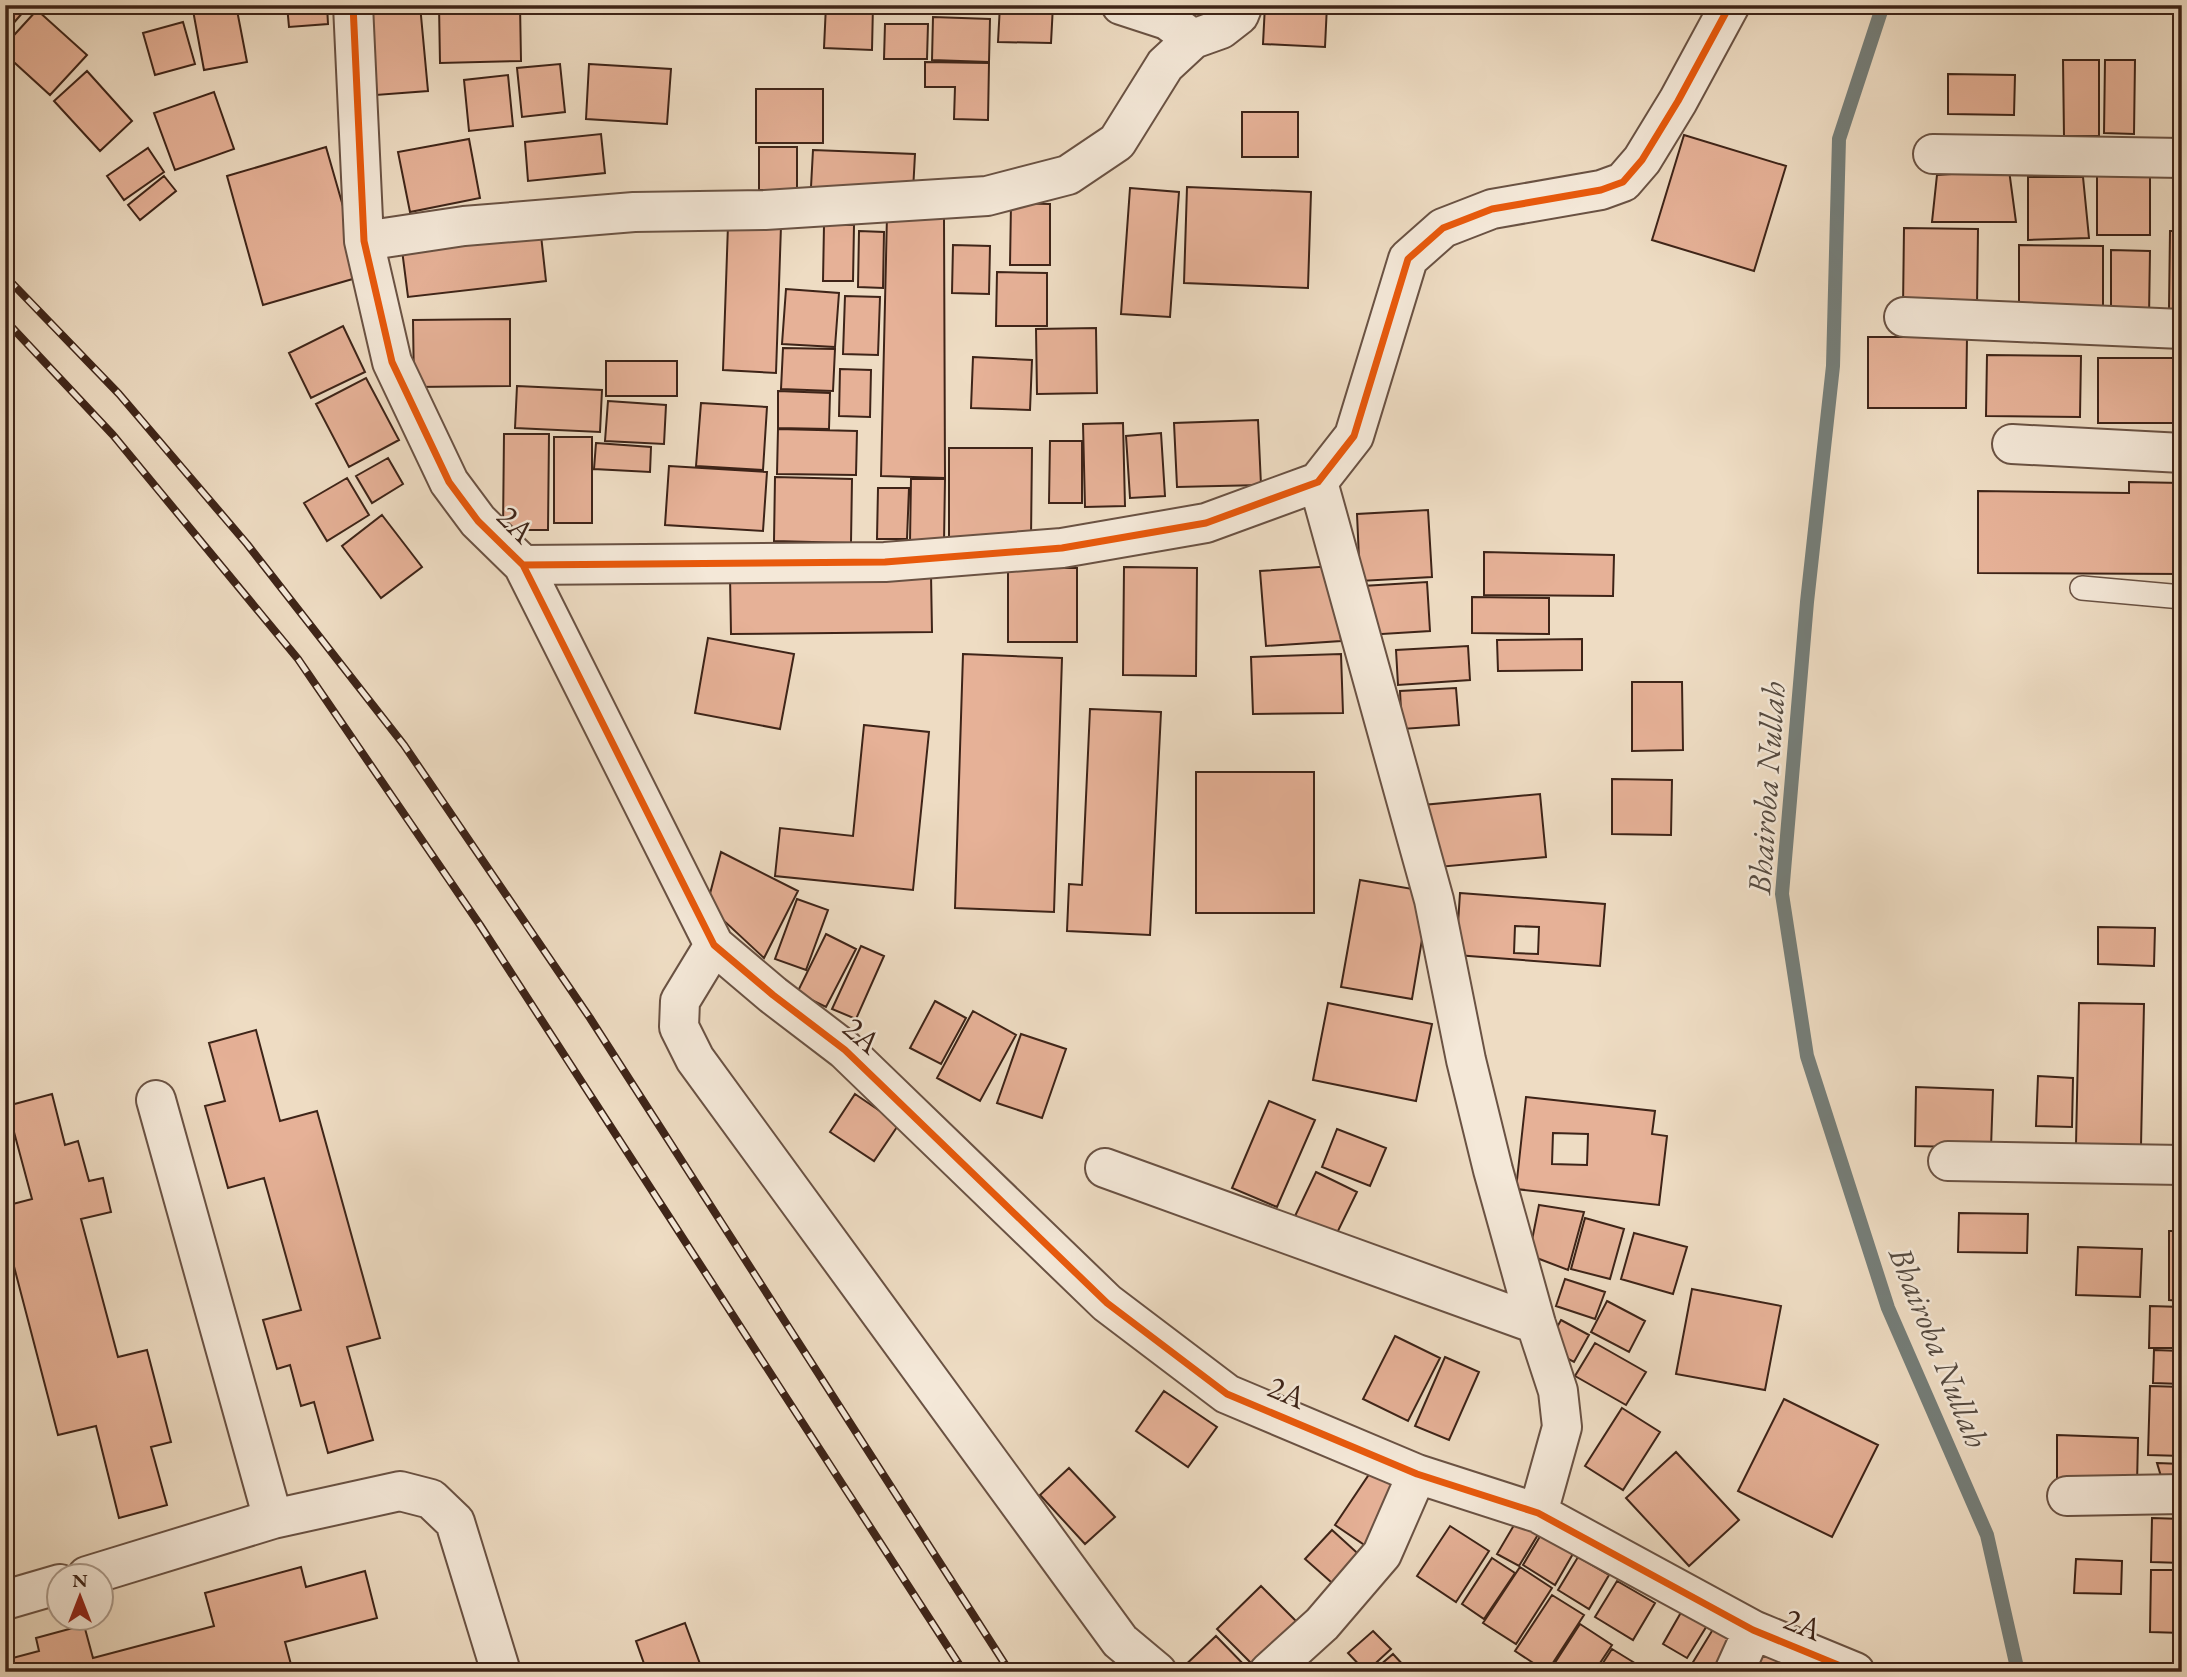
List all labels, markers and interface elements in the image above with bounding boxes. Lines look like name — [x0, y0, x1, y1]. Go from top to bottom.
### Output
street label: 2A — [488, 496, 545, 553]
water label: Bhairoba Nullah — [1737, 680, 1795, 897]
street label: 2A — [834, 1007, 891, 1064]
water label: Bhairoba Nullah — [1879, 1239, 1999, 1454]
street label: 2A — [1262, 1365, 1313, 1419]
north arrow — [46, 1562, 116, 1632]
text: N — [72, 1568, 88, 1593]
street label: 2A — [1778, 1598, 1829, 1651]

